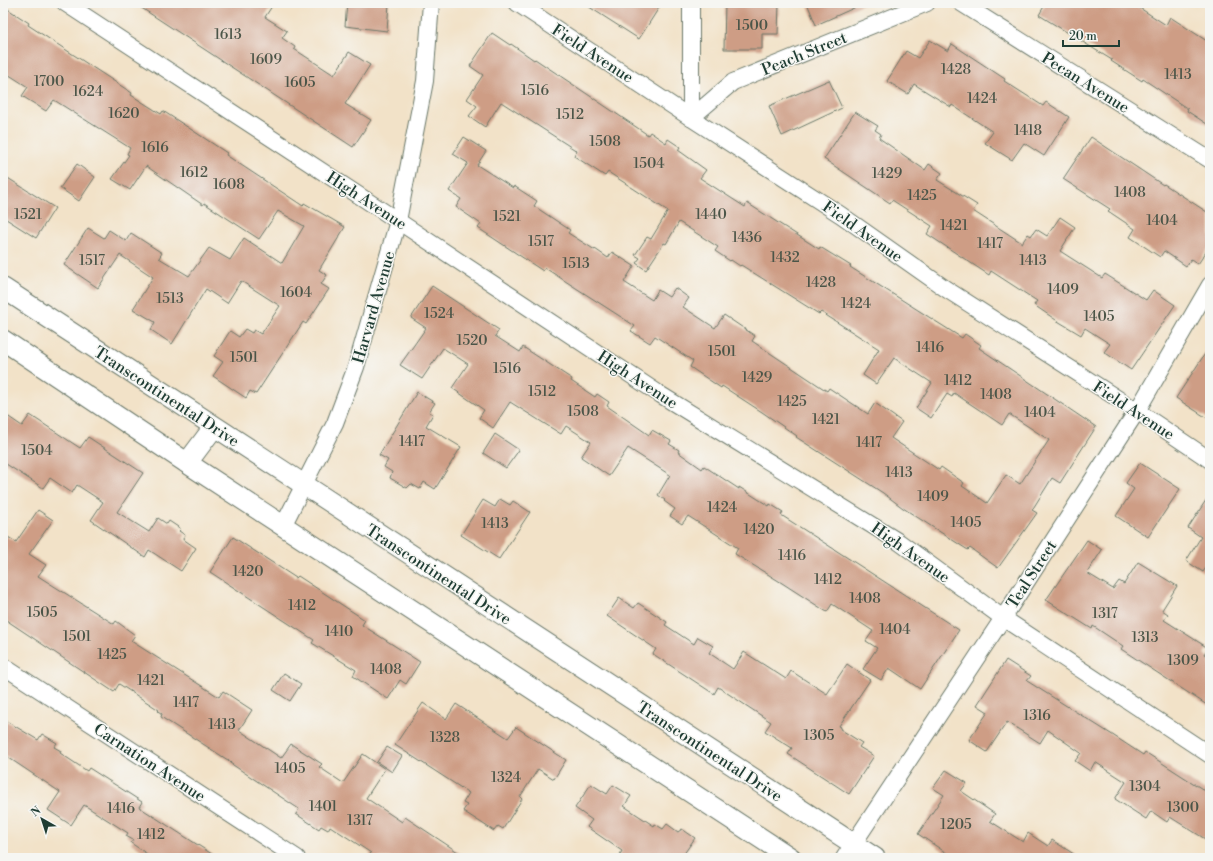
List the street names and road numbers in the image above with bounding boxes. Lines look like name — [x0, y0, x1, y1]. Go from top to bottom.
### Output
street label: Field Avenue — [548, 20, 637, 88]
street label: Peach Street — [759, 28, 850, 80]
street label: Pecan Avenue — [1038, 48, 1133, 118]
street label: High Avenue — [322, 167, 410, 234]
street label: Field Avenue — [818, 197, 906, 267]
street label: Harvard Avenue — [348, 249, 400, 366]
street label: Transcontinental Drive — [90, 342, 243, 451]
street label: High Avenue — [593, 346, 681, 413]
street label: Field Avenue — [1089, 377, 1178, 445]
street label: High Avenue — [867, 518, 954, 587]
street label: Transcontinental Drive — [362, 520, 515, 629]
street label: Teal Street — [1002, 536, 1062, 612]
street label: Transcontinental Drive — [633, 697, 786, 806]
street label: Carnation Avenue — [90, 719, 209, 806]

